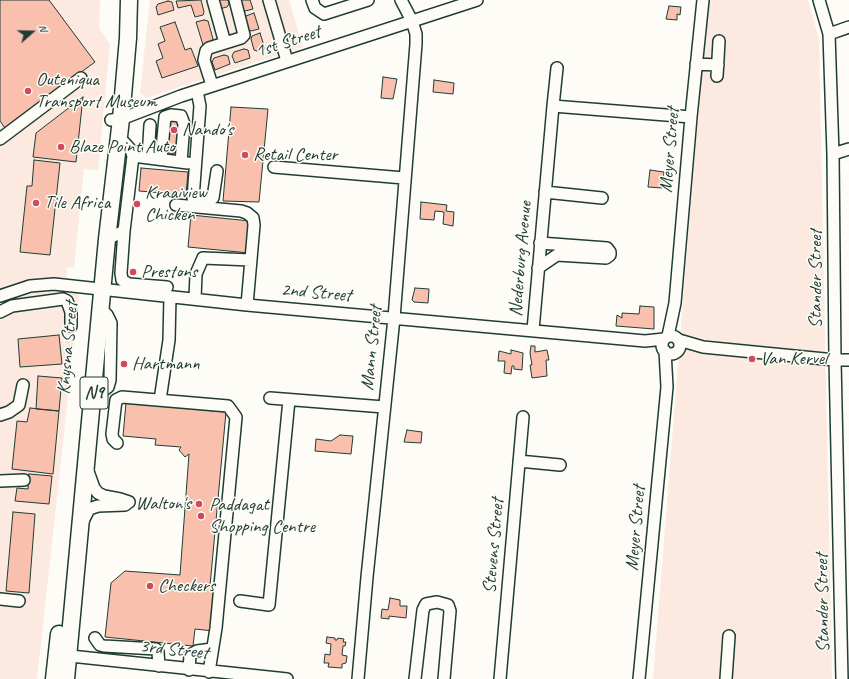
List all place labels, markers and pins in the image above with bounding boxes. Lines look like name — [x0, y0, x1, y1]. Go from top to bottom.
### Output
place label: Outeniqua Transport Museum — [36, 69, 157, 113]
marker: Outeniqua Transport Museum — [23, 86, 33, 96]
place label: Nando's — [182, 119, 233, 141]
marker: Nando's — [169, 125, 179, 135]
place label: Blaze Point Auto — [69, 136, 175, 158]
marker: Blaze Point Auto — [56, 142, 66, 152]
place label: Retail Center — [253, 144, 337, 166]
marker: Retail Center — [240, 150, 250, 160]
place label: Kraaiview Chicken — [145, 182, 207, 226]
place label: Tile Africa — [44, 192, 110, 214]
marker: Tile Africa — [31, 198, 41, 208]
marker: Kraaiview Chicken — [132, 199, 142, 209]
place label: Prestons — [141, 261, 197, 283]
marker: Prestons — [128, 267, 138, 277]
place label: Van Kervel — [760, 348, 827, 370]
place label: Hartmann — [132, 353, 199, 375]
marker: Van Kervel — [747, 354, 757, 364]
marker: Hartmann — [119, 359, 129, 369]
place label: Walton's — [136, 493, 191, 515]
place label: Paddagat Shopping Centre — [209, 494, 315, 538]
marker: Walton's — [194, 499, 204, 509]
marker: Paddagat Shopping Centre — [196, 511, 206, 521]
place label: Checkers — [158, 575, 215, 597]
marker: Checkers — [145, 581, 155, 591]

